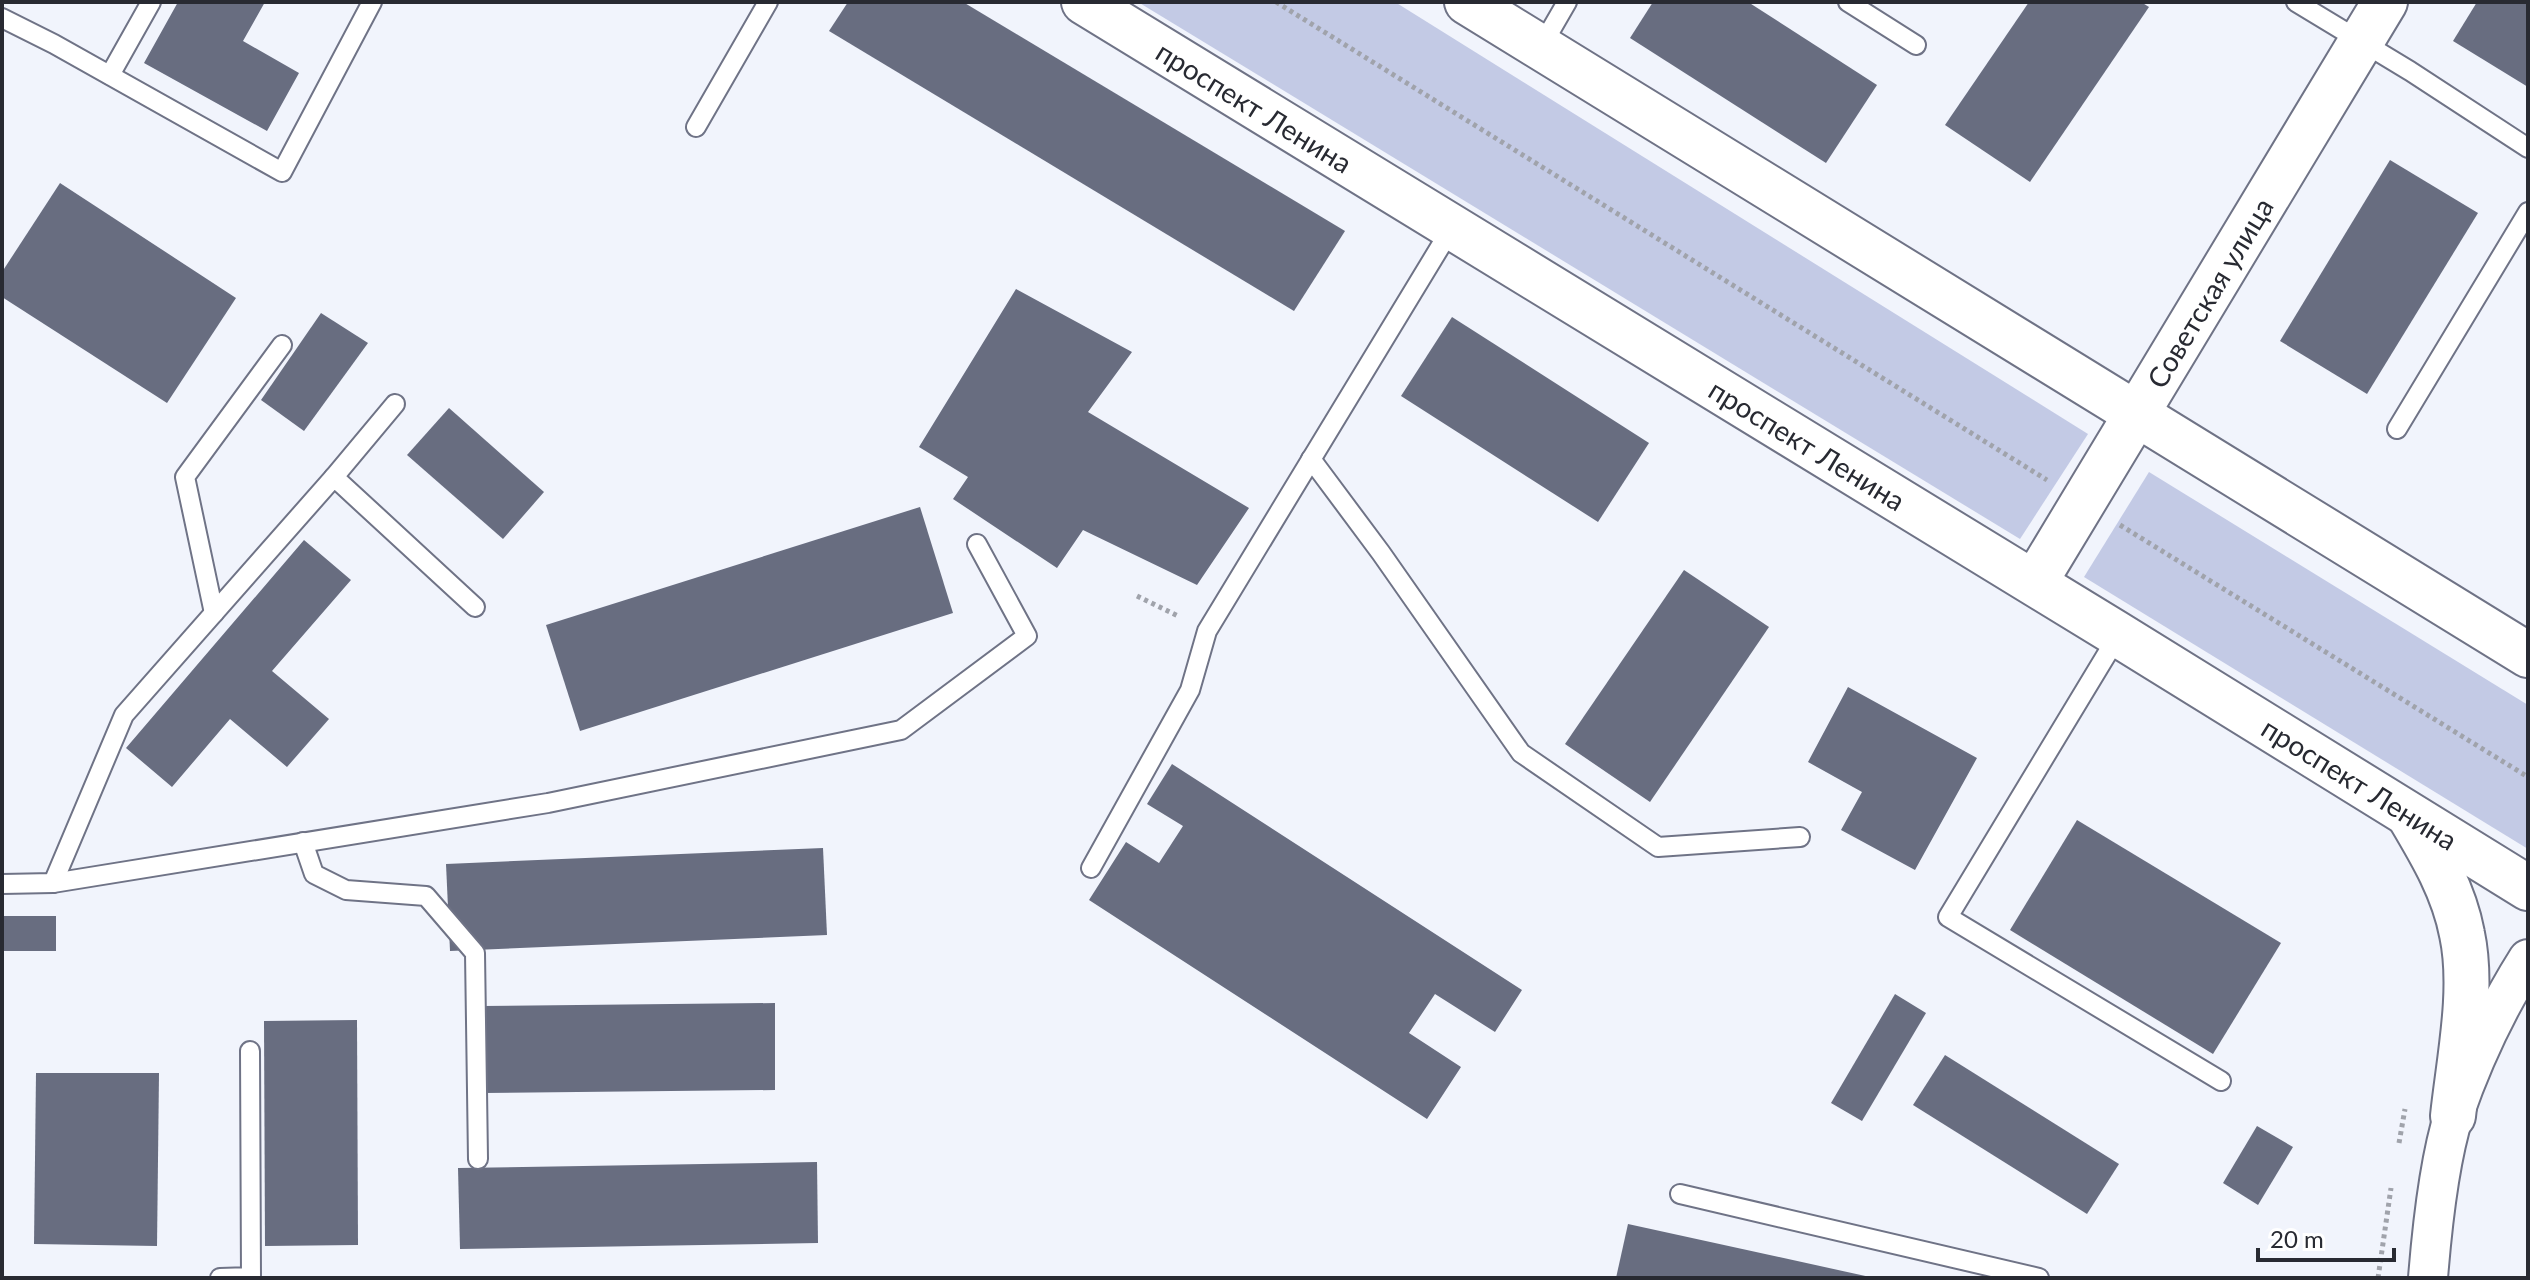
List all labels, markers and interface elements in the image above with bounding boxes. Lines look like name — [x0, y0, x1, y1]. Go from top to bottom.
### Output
street label: проспект Ленина — [1150, 34, 1358, 180]
street label: Советская улица — [2139, 191, 2280, 394]
street label: проспект Ленина — [1703, 372, 1912, 517]
street label: проспект Ленина — [2256, 710, 2464, 857]
scale bar — [2258, 1212, 2394, 1262]
text: 20 m — [2270, 1224, 2324, 1253]

